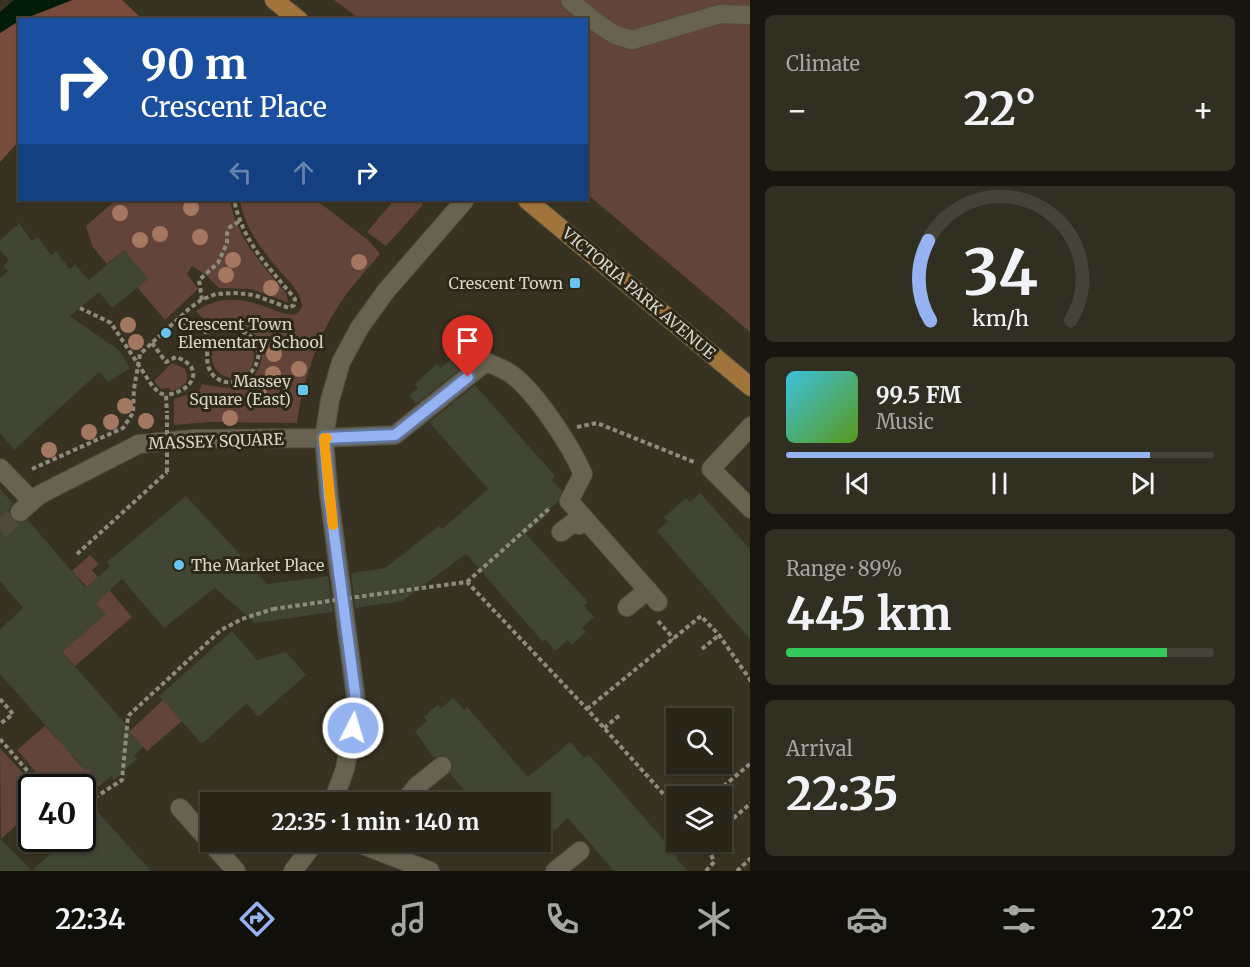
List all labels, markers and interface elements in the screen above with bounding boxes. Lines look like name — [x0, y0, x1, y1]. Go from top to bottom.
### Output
text: 90 m — [141, 38, 247, 90]
icon: right — [42, 42, 120, 120]
text: Climate — [786, 51, 860, 76]
text: 22° — [964, 81, 1036, 137]
text: Crescent Place — [141, 90, 327, 124]
text: − — [786, 90, 808, 131]
text: + — [1192, 90, 1214, 131]
icon: left — [224, 156, 257, 189]
icon: ahead — [287, 156, 320, 189]
icon: right — [350, 156, 383, 189]
street label: VICTORIA PARK AVENUE — [558, 222, 720, 364]
text: 34 — [963, 234, 1037, 312]
place label: Crescent Town — [449, 273, 563, 293]
marker: Crescent Town — [568, 276, 582, 290]
text: km/h — [972, 306, 1028, 333]
place label: Crescent Town Elementary School — [178, 314, 324, 352]
pin — [442, 315, 493, 377]
icon: arrive — [451, 324, 484, 357]
marker: Crescent Town Elementary School — [159, 326, 173, 340]
place label: Massey Square (East) — [189, 371, 292, 409]
text: 99.5 FM — [876, 381, 961, 409]
marker: Massey Square (East) — [296, 383, 310, 397]
text: Music — [876, 409, 934, 434]
street label: MASSEY SQUARE — [148, 429, 285, 453]
icon: previous — [841, 467, 874, 500]
icon: pause — [983, 467, 1016, 500]
icon: next — [1126, 467, 1159, 500]
place label: The Market Place — [191, 555, 324, 575]
text: Range · 89% — [786, 556, 902, 581]
marker: The Market Place — [172, 558, 186, 572]
text: 445 km — [786, 586, 951, 642]
position arrow — [321, 696, 385, 760]
map controls — [666, 708, 732, 852]
button: search — [666, 708, 732, 774]
text: Arrival — [786, 736, 853, 761]
text: 22:35 — [786, 766, 899, 822]
speed limit sign: 40 — [18, 774, 96, 852]
button: layers — [666, 786, 732, 852]
text: 22:35 · 1 min · 140 m — [272, 808, 479, 836]
icon: directions — [236, 898, 278, 940]
icon: music — [388, 898, 430, 940]
icon: phone — [541, 898, 583, 940]
icon: climate — [693, 898, 735, 940]
icon: car — [846, 898, 888, 940]
icon: filters — [998, 898, 1040, 940]
text: 22:34 — [55, 902, 125, 936]
text: 22° — [1151, 902, 1195, 936]

